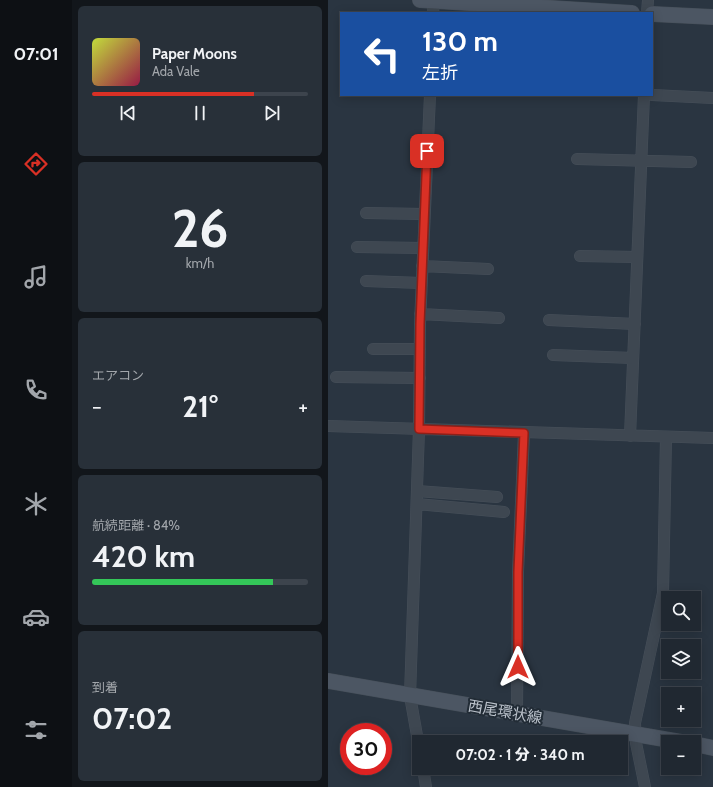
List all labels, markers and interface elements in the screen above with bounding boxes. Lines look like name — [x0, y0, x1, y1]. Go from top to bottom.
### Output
text: 130 m — [422, 24, 498, 58]
icon: left — [356, 28, 408, 80]
text: 07:01 — [13, 43, 59, 65]
text: Paper Moons — [152, 45, 237, 63]
text: 左折 — [422, 62, 458, 84]
text: Ada Vale — [152, 63, 200, 79]
icon: previous — [117, 102, 139, 124]
icon: pause — [189, 102, 211, 124]
icon: next — [261, 102, 283, 124]
pin — [410, 134, 444, 168]
icon: arrive — [416, 140, 438, 162]
icon: directions — [22, 150, 50, 178]
text: 26 — [172, 197, 228, 260]
text: km/h — [186, 255, 214, 271]
icon: music — [22, 263, 50, 291]
text: エアコン — [92, 367, 144, 383]
icon: phone — [22, 376, 50, 404]
text: 21° — [182, 388, 218, 425]
text: − — [92, 393, 102, 420]
text: + — [298, 393, 308, 420]
icon: climate — [22, 490, 50, 518]
text: 航続距離 · 84% — [92, 517, 180, 533]
text: 420 km — [92, 538, 195, 575]
map controls — [661, 591, 701, 775]
button: search — [661, 591, 701, 631]
icon: car — [22, 603, 50, 631]
button: layers — [661, 639, 701, 679]
position arrow — [497, 646, 539, 688]
text: 到着 — [92, 679, 118, 695]
button: + — [661, 687, 701, 727]
street label: 西尾環状線 — [466, 697, 544, 727]
text: 07:02 — [92, 700, 172, 737]
icon: filters — [22, 716, 50, 744]
speed limit sign: 30 — [340, 723, 392, 775]
button: − — [661, 735, 701, 775]
text: 07:02 · 1 分 · 340 m — [456, 746, 584, 764]

